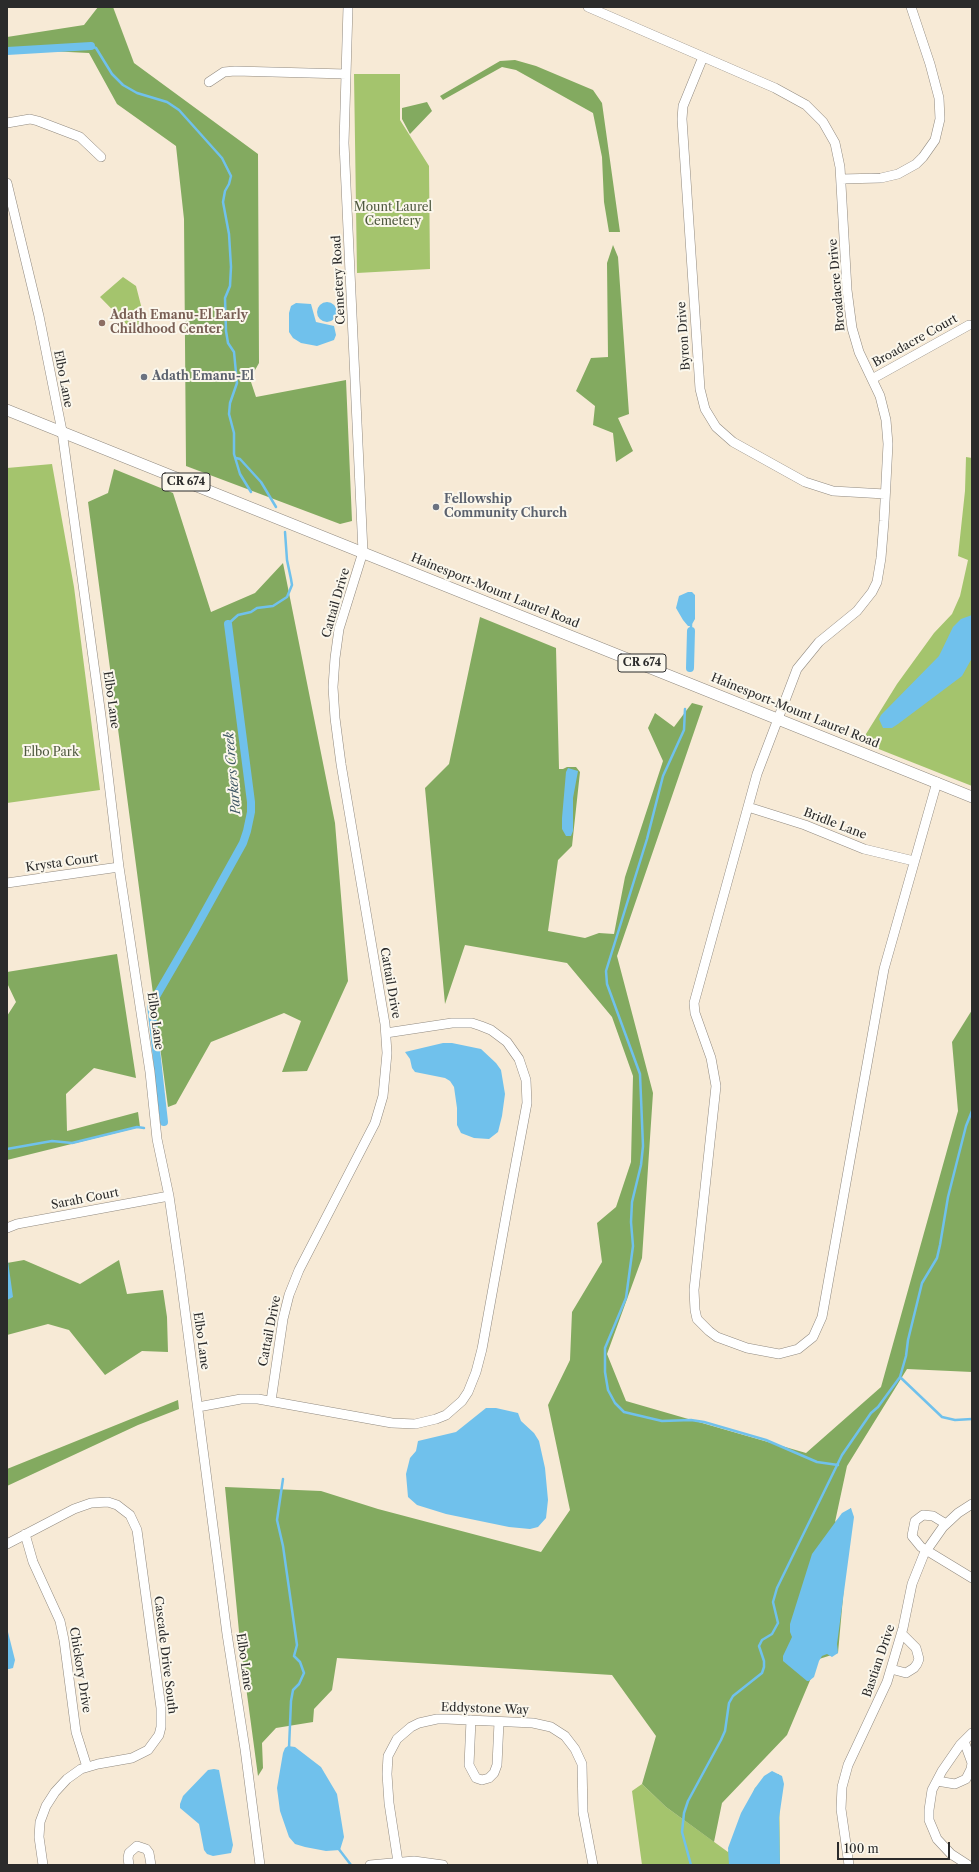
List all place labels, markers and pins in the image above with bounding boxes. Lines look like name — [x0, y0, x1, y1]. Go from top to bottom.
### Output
place label: Adath Emanu-El Early Childhood Center — [110, 309, 248, 337]
marker: Adath Emanu-El Early Childhood Center — [97, 318, 107, 328]
place label: Adath Emanu-El — [152, 370, 254, 384]
marker: Adath Emanu-El — [139, 372, 149, 382]
place label: Fellowship Community Church — [444, 493, 567, 521]
marker: Fellowship Community Church — [431, 502, 441, 512]

